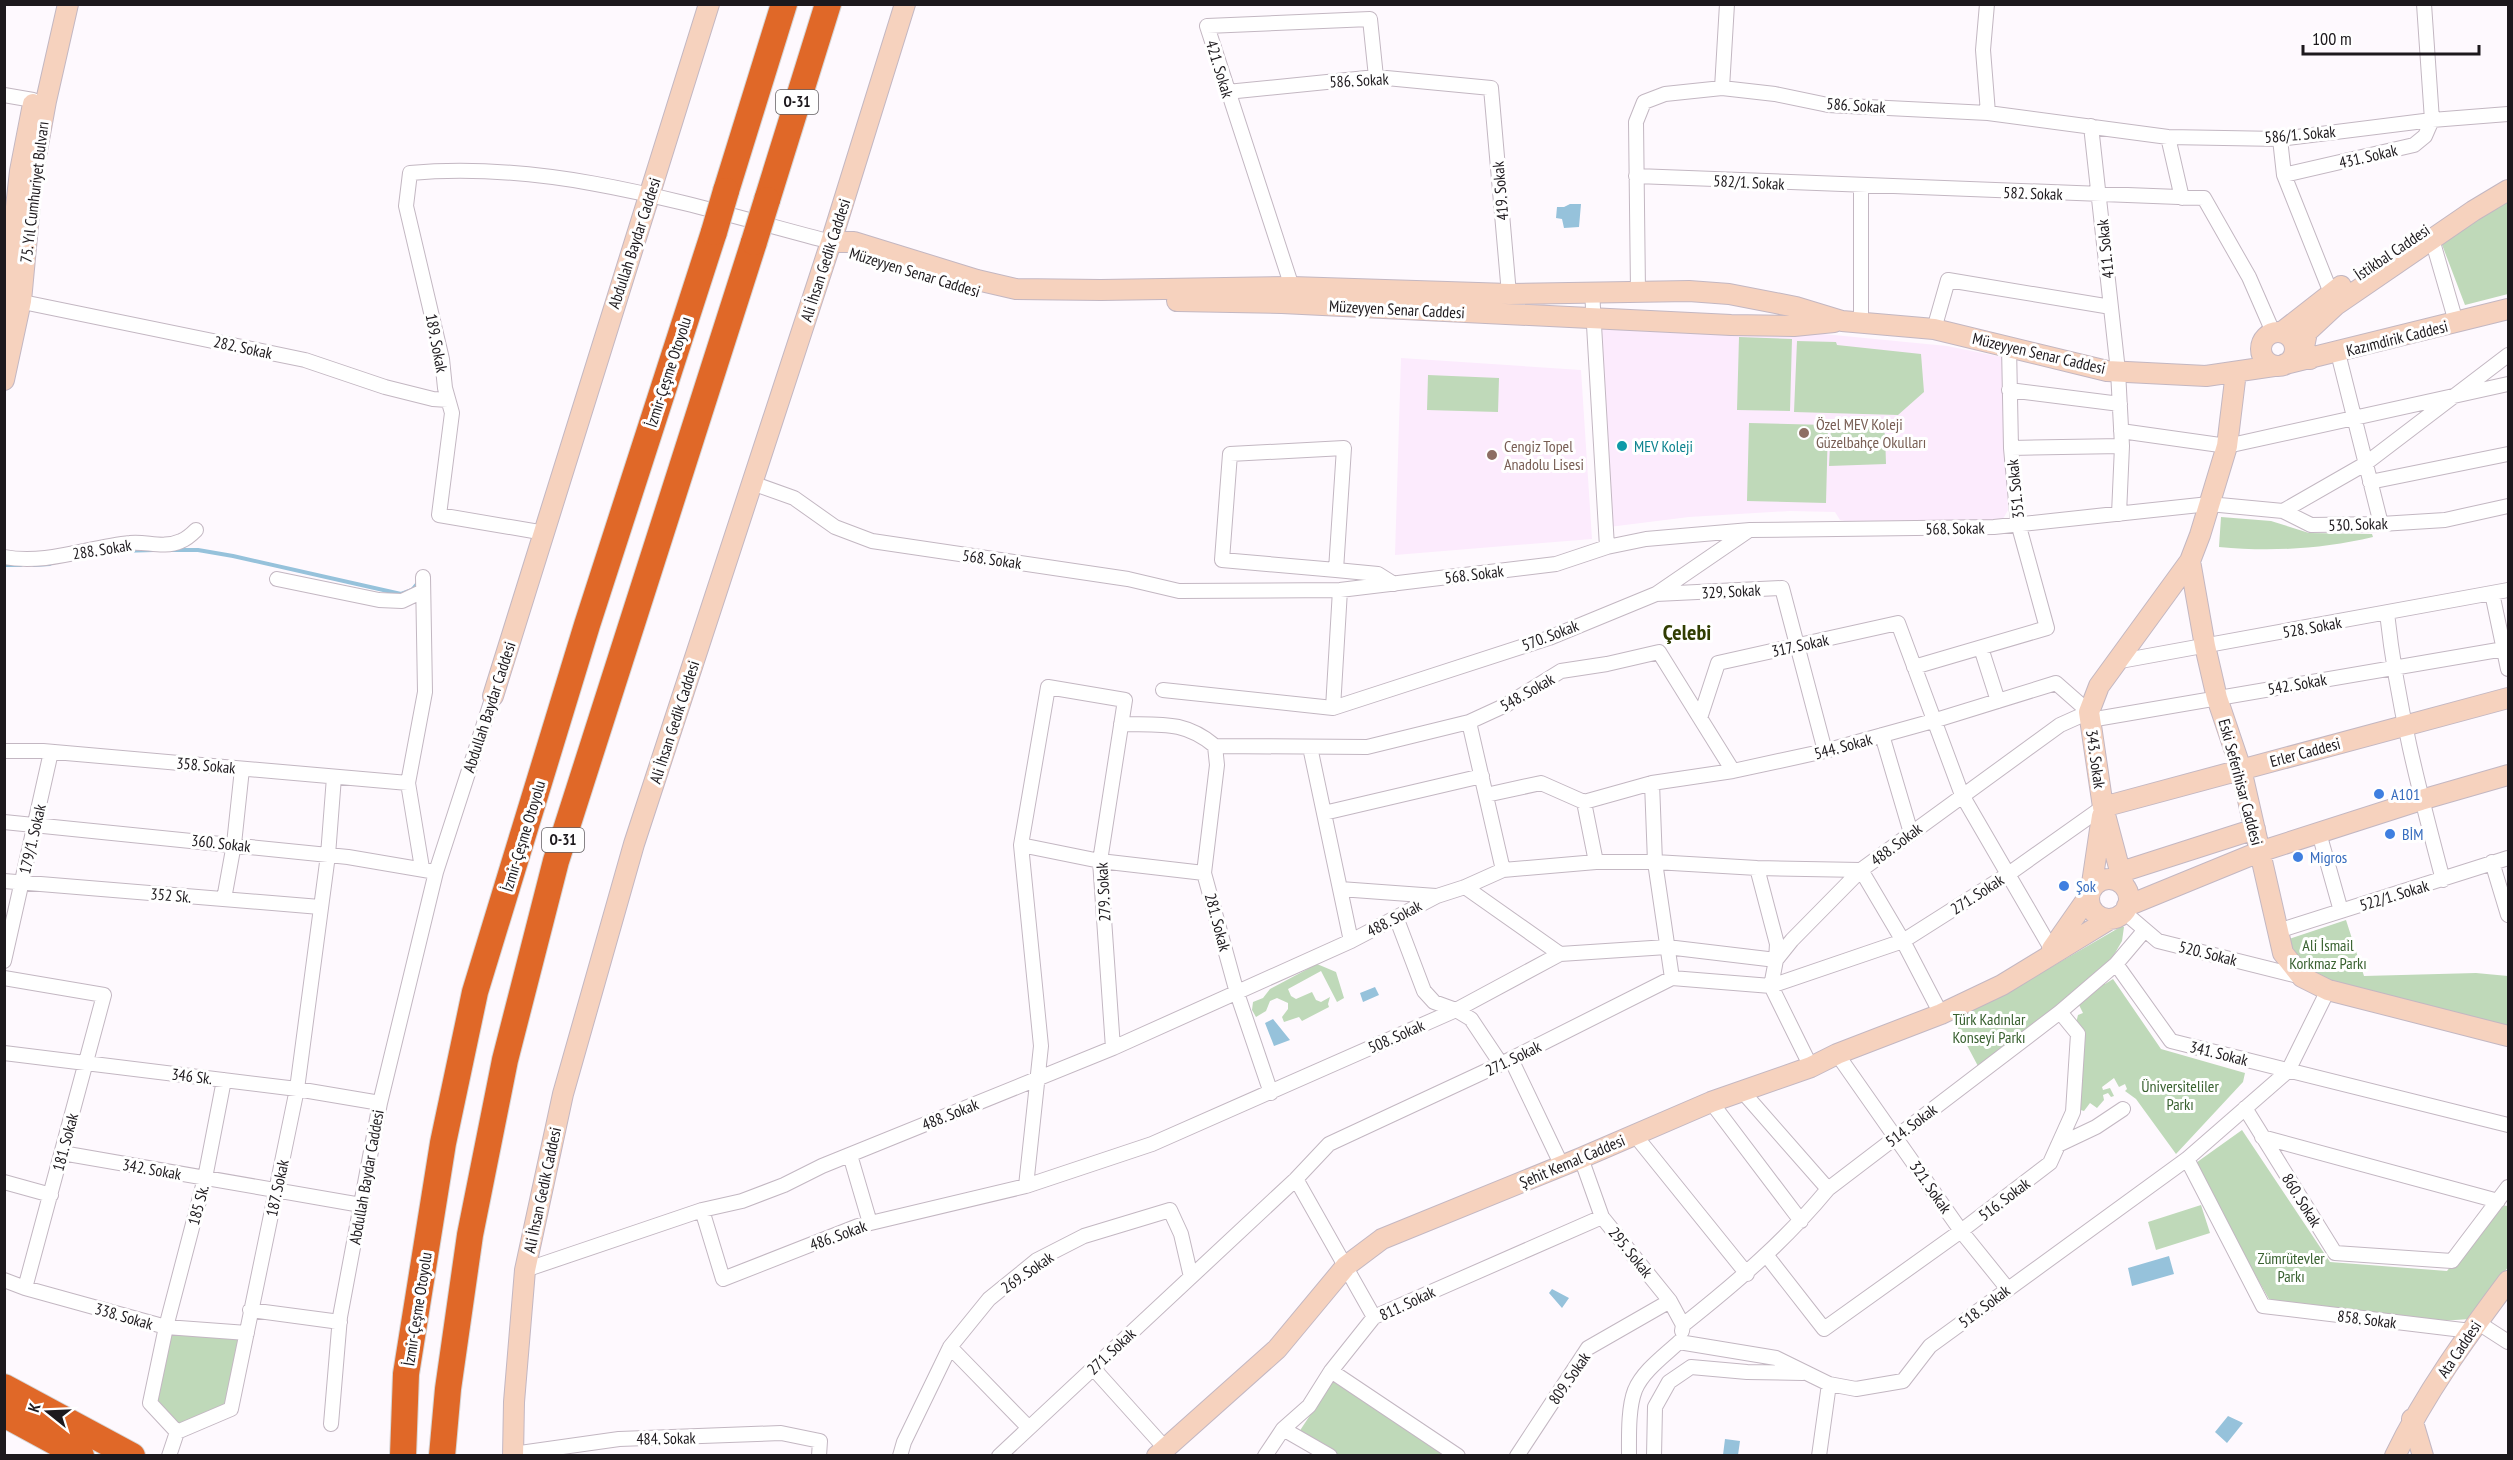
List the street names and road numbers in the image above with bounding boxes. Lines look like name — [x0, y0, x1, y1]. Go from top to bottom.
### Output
street label: 421. Sokak — [1202, 38, 1238, 101]
street label: 586. Sokak — [1329, 68, 1390, 92]
road number: O-31 — [776, 90, 818, 114]
street label: 586. Sokak — [1826, 93, 1887, 117]
street label: 75. Yıl Cumhuriyet Bulvarı — [15, 120, 53, 264]
street label: 586/1. Sokak — [2264, 121, 2337, 147]
street label: 431. Sokak — [2337, 139, 2400, 172]
street label: 419. Sokak — [1487, 160, 1513, 221]
street label: 582/1. Sokak — [1713, 170, 1786, 194]
street label: Abdullah Baydar Caddesi — [603, 175, 665, 311]
street label: 582. Sokak — [2003, 182, 2064, 204]
street label: Ali İhsan Gedik Caddesi — [796, 196, 854, 324]
street label: 411. Sokak — [2092, 218, 2118, 280]
street label: İstikbal Caddesi — [2351, 220, 2433, 284]
street label: Müzeyyen Senar Caddesi — [847, 243, 983, 301]
street label: Müzeyyen Senar Caddesi — [1329, 295, 1465, 323]
street label: 189. Sokak — [422, 312, 453, 375]
street label: İzmir-Çeşme Otoyolu — [641, 314, 695, 430]
street label: Kazımdirik Caddesi — [2344, 316, 2450, 360]
street label: Müzeyyen Senar Caddesi — [1971, 328, 2107, 378]
street label: 282. Sokak — [212, 331, 275, 363]
street label: 351. Sokak — [2002, 458, 2028, 520]
street label: 530. Sokak — [2328, 513, 2389, 535]
street label: 568. Sokak — [1925, 517, 1986, 539]
street label: 288. Sokak — [71, 534, 134, 564]
street label: 568. Sokak — [961, 545, 1024, 573]
street label: 568. Sokak — [1443, 560, 1505, 588]
street label: 329. Sokak — [1701, 579, 1762, 603]
street label: 528. Sokak — [2281, 612, 2344, 642]
street label: 570. Sokak — [1519, 615, 1582, 655]
street label: 317. Sokak — [1770, 629, 1831, 661]
street label: Abdullah Baydar Caddesi — [458, 639, 520, 775]
street label: Ali İhsan Gedik Caddesi — [645, 658, 703, 786]
street label: 548. Sokak — [1496, 668, 1558, 716]
street label: 542. Sokak — [2266, 669, 2329, 699]
street label: Eski Seferihisar Caddesi — [2214, 717, 2268, 847]
street label: 544. Sokak — [1812, 728, 1875, 763]
street label: 343. Sokak — [2082, 728, 2110, 791]
street label: Erler Caddesi — [2268, 733, 2342, 771]
street label: 358. Sokak — [176, 752, 237, 778]
street label: İzmir-Çeşme Otoyolu — [497, 778, 549, 894]
street label: 179/1. Sokak — [14, 801, 50, 876]
street label: 488. Sokak — [1866, 818, 1926, 870]
road number: O-31 — [542, 828, 584, 852]
street label: 360. Sokak — [190, 830, 252, 856]
street label: 279. Sokak — [1091, 861, 1115, 922]
street label: 271. Sokak — [1947, 869, 2008, 919]
street label: 522/1. Sokak — [2357, 875, 2432, 915]
street label: 352 Sk. — [150, 883, 192, 907]
street label: 281. Sokak — [1201, 891, 1236, 954]
street label: 488. Sokak — [1363, 895, 1426, 941]
street label: 520. Sokak — [2177, 936, 2240, 970]
street label: 508. Sokak — [1365, 1014, 1428, 1057]
street label: 271. Sokak — [1482, 1036, 1545, 1080]
street label: 341. Sokak — [2188, 1036, 2251, 1070]
street label: 346 Sk. — [170, 1064, 214, 1088]
street label: 488. Sokak — [919, 1093, 982, 1134]
street label: 514. Sokak — [1881, 1099, 1941, 1151]
street label: Abdullah Baydar Caddesi — [344, 1108, 388, 1246]
street label: 181. Sokak — [48, 1110, 83, 1173]
street label: Ali İhsan Gedik Caddesi — [519, 1125, 565, 1255]
street label: Şehit Kemal Caddesi — [1516, 1130, 1628, 1192]
street label: 342. Sokak — [121, 1154, 184, 1184]
street label: 187. Sokak — [261, 1157, 293, 1218]
street label: 321. Sokak — [1906, 1157, 1957, 1218]
street label: 860. Sokak — [2278, 1170, 2327, 1231]
street label: 516. Sokak — [1974, 1173, 2034, 1225]
street label: 185 Sk. — [183, 1183, 213, 1227]
street label: 486. Sokak — [807, 1215, 870, 1255]
street label: 295. Sokak — [1605, 1223, 1658, 1282]
street label: 269. Sokak — [997, 1246, 1058, 1297]
street label: İzmir-Çeşme Otoyolu — [398, 1251, 436, 1367]
street label: 518. Sokak — [1954, 1280, 2014, 1332]
street label: 811. Sokak — [1376, 1281, 1439, 1325]
street label: 338. Sokak — [93, 1298, 156, 1334]
street label: 858. Sokak — [2336, 1305, 2398, 1333]
street label: Ata Caddesi — [2433, 1317, 2485, 1381]
street label: 271. Sokak — [1082, 1323, 1140, 1379]
street label: 809. Sokak — [1544, 1347, 1595, 1408]
street label: 484. Sokak — [636, 1427, 697, 1449]

